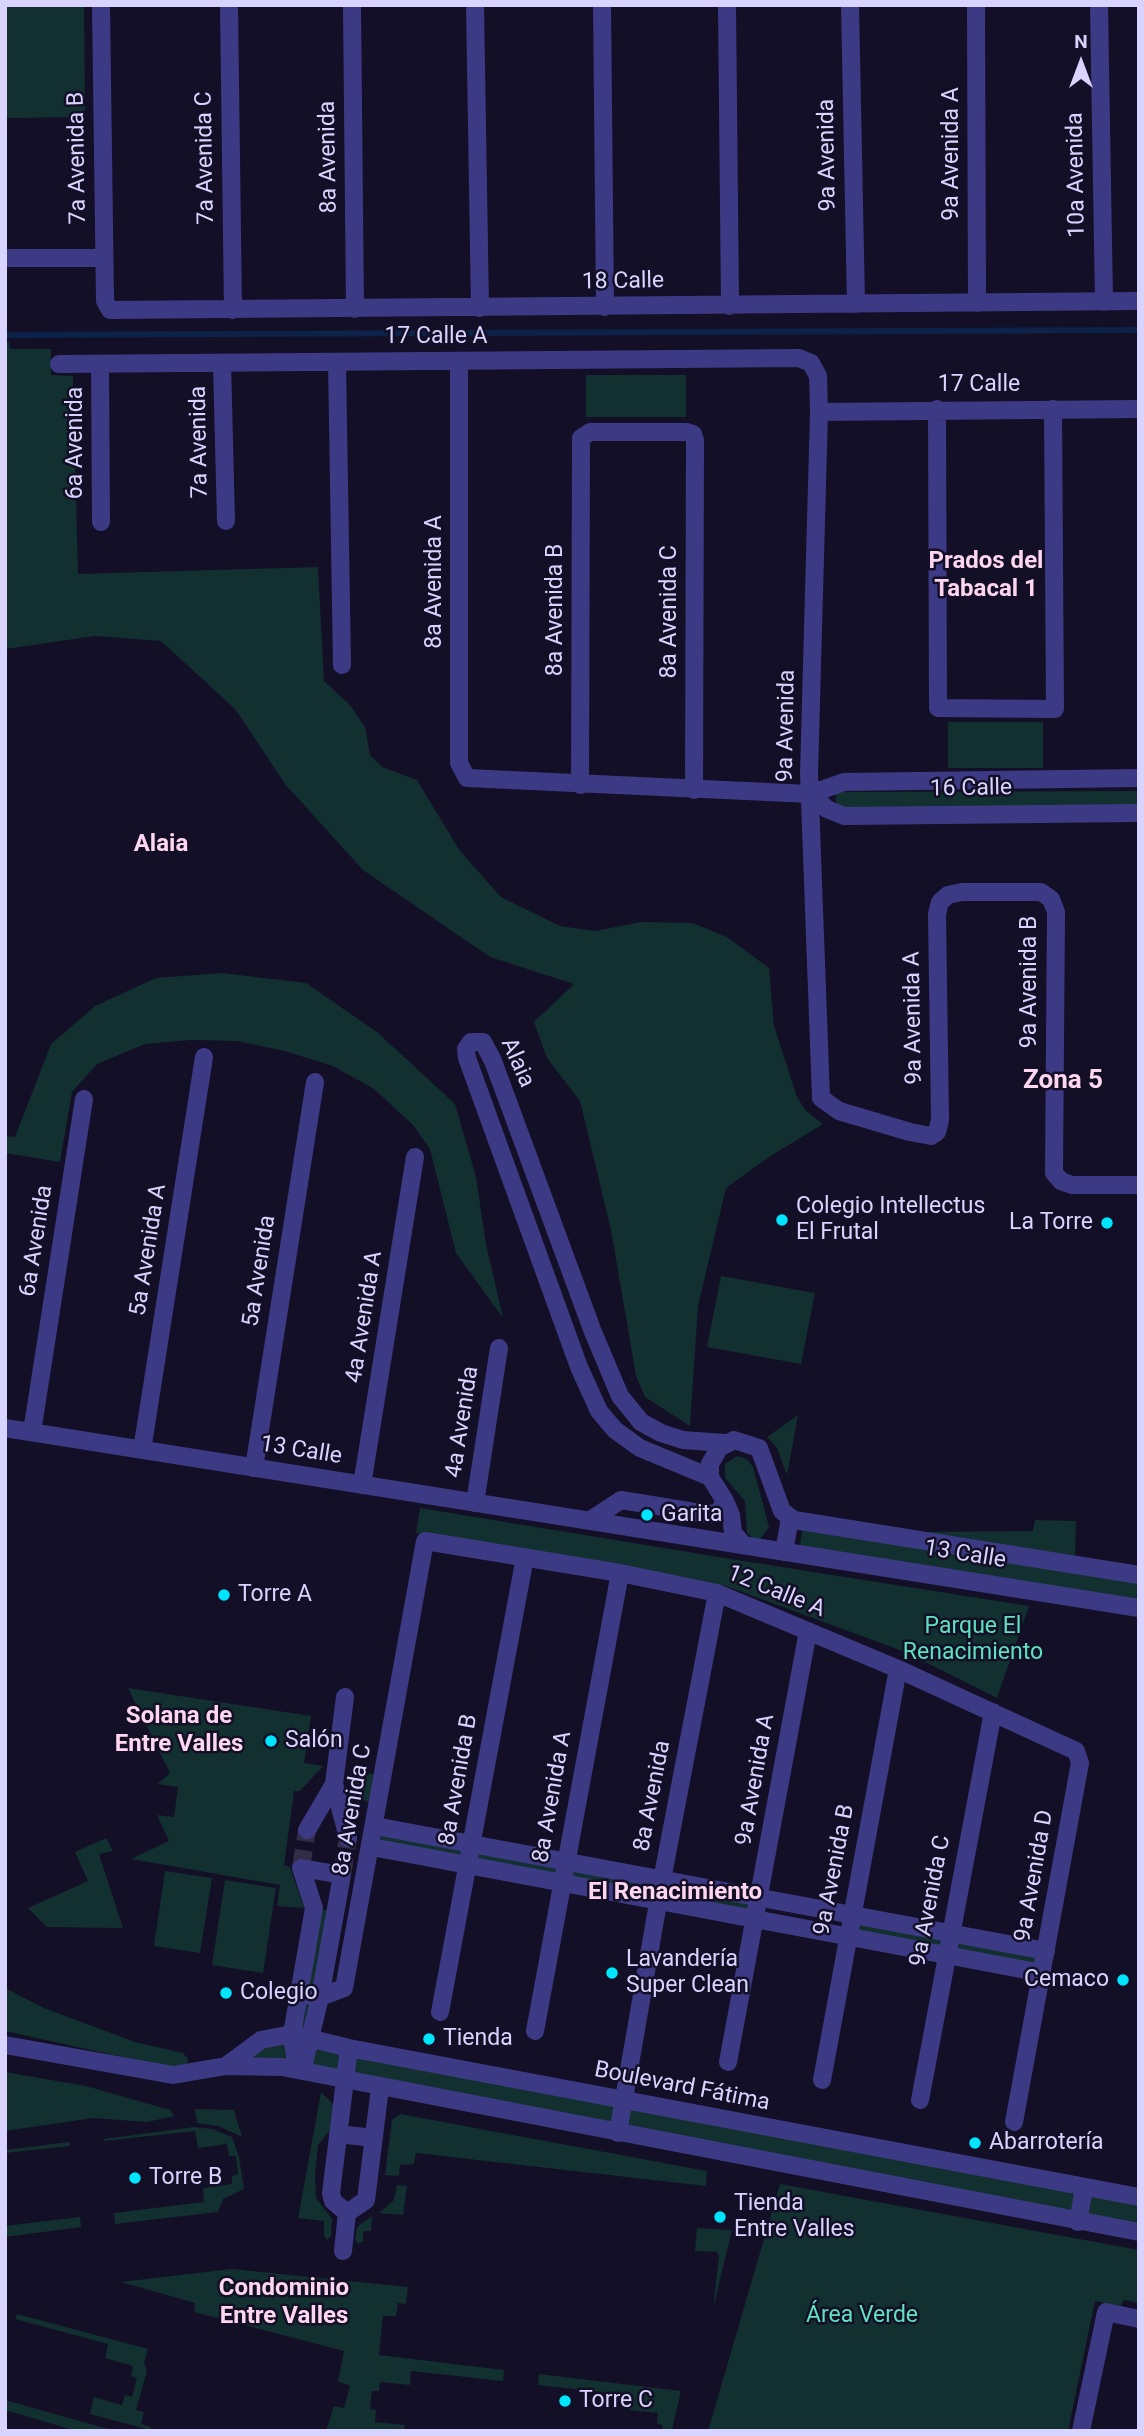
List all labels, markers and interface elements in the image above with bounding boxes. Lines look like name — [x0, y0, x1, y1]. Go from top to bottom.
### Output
north arrow — [1046, 28, 1116, 98]
text: N — [1074, 30, 1088, 53]
street label: 9a Avenida A — [938, 87, 966, 221]
street label: 7a Avenida B — [63, 91, 93, 225]
street label: 7a Avenida C — [191, 91, 221, 225]
street label: 9a Avenida — [813, 98, 843, 212]
street label: 8a Avenida — [314, 100, 344, 214]
street label: 10a Avenida — [1062, 112, 1092, 238]
street label: 18 Calle — [582, 267, 664, 297]
street label: 17 Calle A — [384, 323, 488, 351]
street label: 17 Calle — [938, 371, 1020, 399]
street label: 7a Avenida — [185, 385, 215, 499]
street label: 6a Avenida — [62, 387, 90, 499]
street label: 8a Avenida A — [421, 515, 449, 649]
street label: 8a Avenida B — [542, 544, 570, 676]
street label: 8a Avenida C — [656, 545, 684, 679]
district label: Prados del Tabacal 1 — [929, 548, 1043, 604]
street label: 9a Avenida — [772, 669, 802, 783]
street label: 16 Calle — [930, 774, 1012, 804]
district label: Alaia — [134, 831, 188, 859]
street label: 9a Avenida B — [1016, 916, 1044, 1048]
street label: 9a Avenida A — [899, 951, 929, 1085]
street label: Alaia — [494, 1034, 540, 1092]
district label: Zona 5 — [1023, 1065, 1103, 1097]
street label: 5a Avenida A — [125, 1182, 173, 1318]
street label: 6a Avenida — [15, 1183, 59, 1299]
place label: Colegio Intellectus El Frutal — [796, 1193, 985, 1247]
place label: La Torre — [1009, 1209, 1093, 1237]
marker: Colegio Intellectus El Frutal — [774, 1212, 790, 1228]
street label: 5a Avenida — [238, 1213, 282, 1329]
marker: La Torre — [1099, 1215, 1115, 1231]
street label: 4a Avenida A — [341, 1249, 389, 1385]
street label: 4a Avenida — [441, 1364, 485, 1480]
street label: 13 Calle — [258, 1431, 344, 1471]
place label: Garita — [661, 1501, 723, 1529]
marker: Garita — [639, 1507, 655, 1523]
street label: 13 Calle — [922, 1535, 1008, 1575]
street label: 12 Calle A — [723, 1560, 829, 1624]
place label: Torre A — [238, 1581, 312, 1609]
marker: Torre A — [216, 1587, 232, 1603]
park label: Parque El Renacimiento — [903, 1613, 1043, 1667]
district label: Solana de Entre Valles — [115, 1703, 243, 1759]
street label: 8a Avenida B — [434, 1712, 484, 1848]
street label: 9a Avenida A — [731, 1712, 781, 1848]
place label: Salón — [285, 1727, 343, 1755]
street label: 8a Avenida A — [528, 1729, 578, 1865]
marker: Salón — [263, 1733, 279, 1749]
street label: 8a Avenida — [629, 1738, 677, 1854]
street label: 8a Avenida C — [328, 1742, 378, 1878]
street label: 9a Avenida B — [809, 1802, 861, 1938]
street label: 9a Avenida D — [1010, 1808, 1060, 1944]
street label: 9a Avenida C — [905, 1833, 957, 1969]
district label: El Renacimiento — [588, 1879, 762, 1907]
place label: Lavandería Super Clean — [626, 1946, 749, 2000]
marker: Lavandería Super Clean — [604, 1965, 620, 1981]
place label: Cemaco — [1024, 1966, 1109, 1994]
marker: Cemaco — [1115, 1972, 1131, 1988]
place label: Colegio — [240, 1979, 318, 2007]
marker: Colegio — [218, 1985, 234, 2001]
place label: Tienda — [443, 2025, 513, 2053]
marker: Tienda — [421, 2031, 437, 2047]
street label: Boulevard Fátima — [592, 2056, 772, 2118]
place label: Abarrotería — [989, 2129, 1104, 2157]
marker: Abarrotería — [967, 2135, 983, 2151]
place label: Torre B — [149, 2164, 222, 2192]
marker: Torre B — [127, 2170, 143, 2186]
place label: Tienda Entre Valles — [734, 2190, 855, 2244]
marker: Tienda Entre Valles — [712, 2209, 728, 2225]
district label: Condominio Entre Valles — [219, 2275, 349, 2331]
park label: Área Verde — [806, 2302, 918, 2330]
place label: Torre C — [579, 2387, 653, 2415]
marker: Torre C — [557, 2393, 573, 2409]

